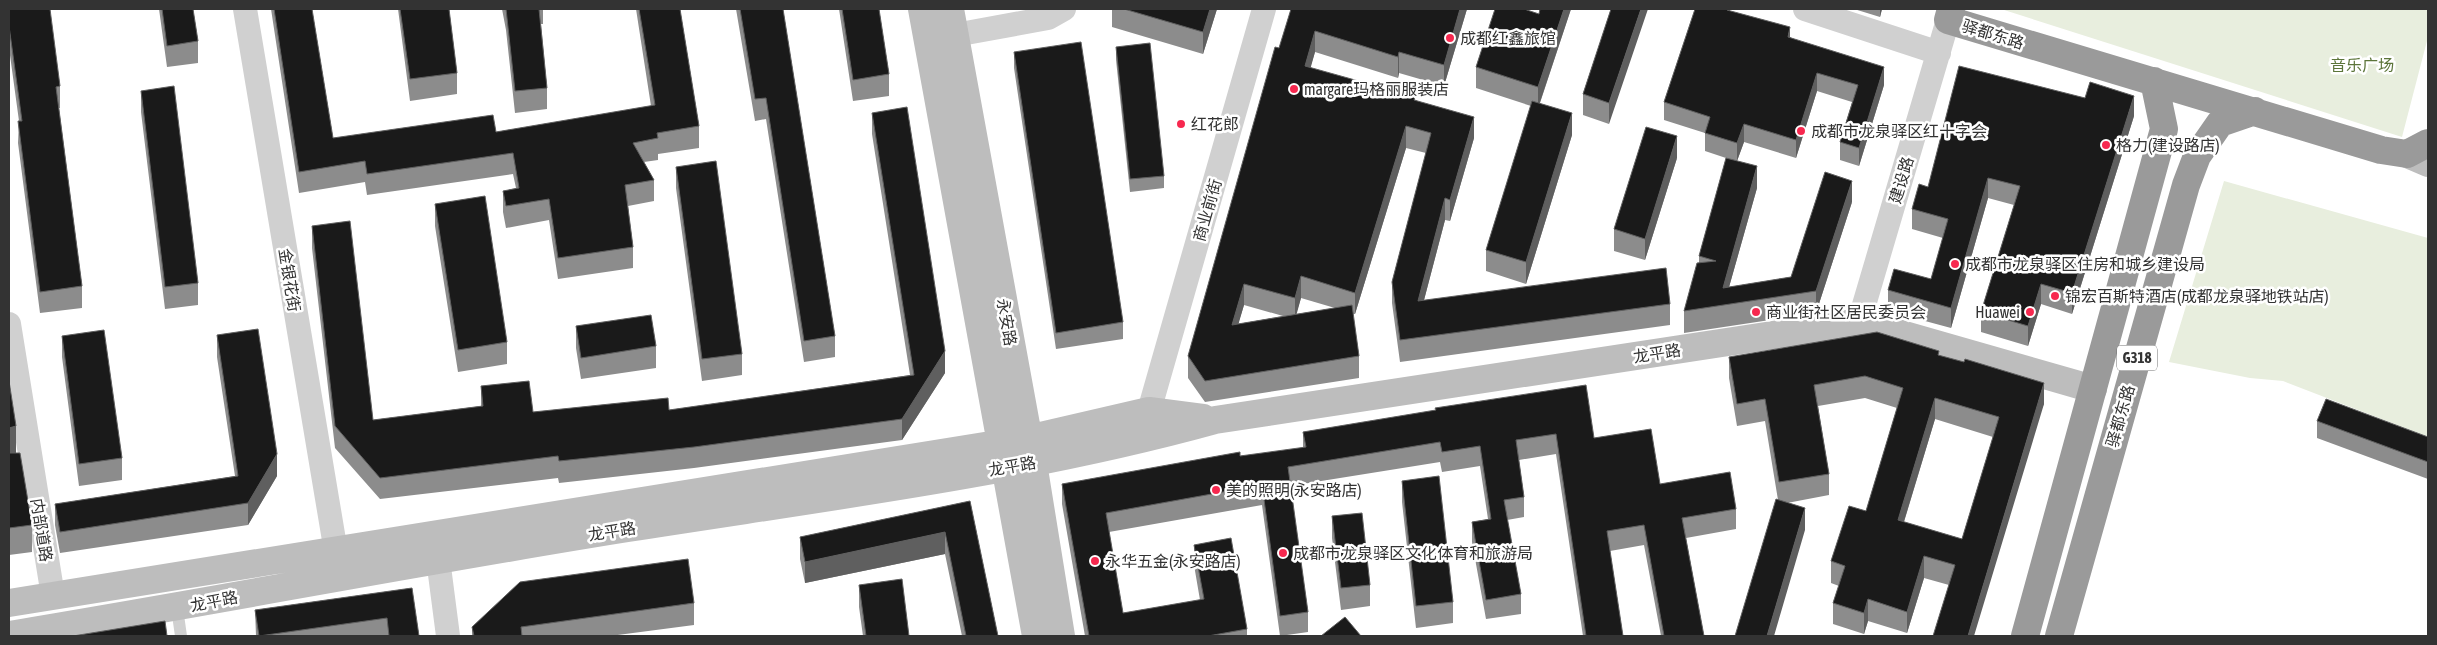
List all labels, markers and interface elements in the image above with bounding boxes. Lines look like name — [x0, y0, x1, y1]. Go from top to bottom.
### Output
street label: 驿都东路 — [1960, 16, 2026, 52]
place label: 成都红鑫旅馆 — [1460, 29, 1556, 47]
marker: 成都红鑫旅馆 — [1444, 32, 1456, 44]
park label: 音乐广场 — [2330, 56, 2394, 74]
place label: margare玛格丽服装店 — [1304, 80, 1449, 99]
marker: margare玛格丽服装店 — [1288, 83, 1300, 95]
place label: 红花郎 — [1191, 115, 1239, 133]
marker: 红花郎 — [1175, 118, 1187, 130]
place label: 成都市龙泉驿区红十字会 — [1811, 122, 1987, 140]
marker: 成都市龙泉驿区红十字会 — [1795, 125, 1807, 137]
place label: 格力(建设路店) — [2116, 136, 2220, 155]
marker: 格力(建设路店) — [2100, 139, 2112, 151]
street label: 建设路 — [1885, 154, 1917, 206]
street label: 商业前街 — [1190, 177, 1224, 243]
street label: 金银花街 — [276, 247, 304, 313]
place label: 成都市龙泉驿区住房和城乡建设局 — [1965, 255, 2205, 273]
marker: 成都市龙泉驿区住房和城乡建设局 — [1949, 258, 1961, 270]
place label: 锦宏百斯特酒店(成都龙泉驿地铁站店) — [2065, 287, 2329, 306]
marker: 锦宏百斯特酒店(成都龙泉驿地铁站店) — [2049, 290, 2061, 302]
street label: 永安路 — [994, 297, 1020, 347]
place label: 商业街社区居民委员会 — [1766, 303, 1926, 321]
place label: Huawei — [1975, 303, 2020, 321]
marker: 商业街社区居民委员会 — [1750, 306, 1762, 318]
marker: Huawei — [2024, 306, 2036, 318]
street label: 龙平路 — [1632, 340, 1682, 366]
road number: G318 — [2117, 346, 2157, 370]
street label: 驿都东路 — [2103, 383, 2137, 449]
street label: 龙平路 — [987, 453, 1037, 479]
place label: 美的照明(永安路店) — [1226, 481, 1362, 500]
marker: 美的照明(永安路店) — [1210, 484, 1222, 496]
street label: 内部道路 — [28, 497, 56, 563]
street label: 龙平路 — [587, 518, 637, 544]
place label: 成都市龙泉驿区文化体育和旅游局 — [1293, 544, 1533, 562]
marker: 成都市龙泉驿区文化体育和旅游局 — [1277, 547, 1289, 559]
place label: 永华五金(永安路店) — [1105, 552, 1241, 571]
marker: 永华五金(永安路店) — [1089, 555, 1101, 567]
street label: 龙平路 — [189, 588, 239, 614]

